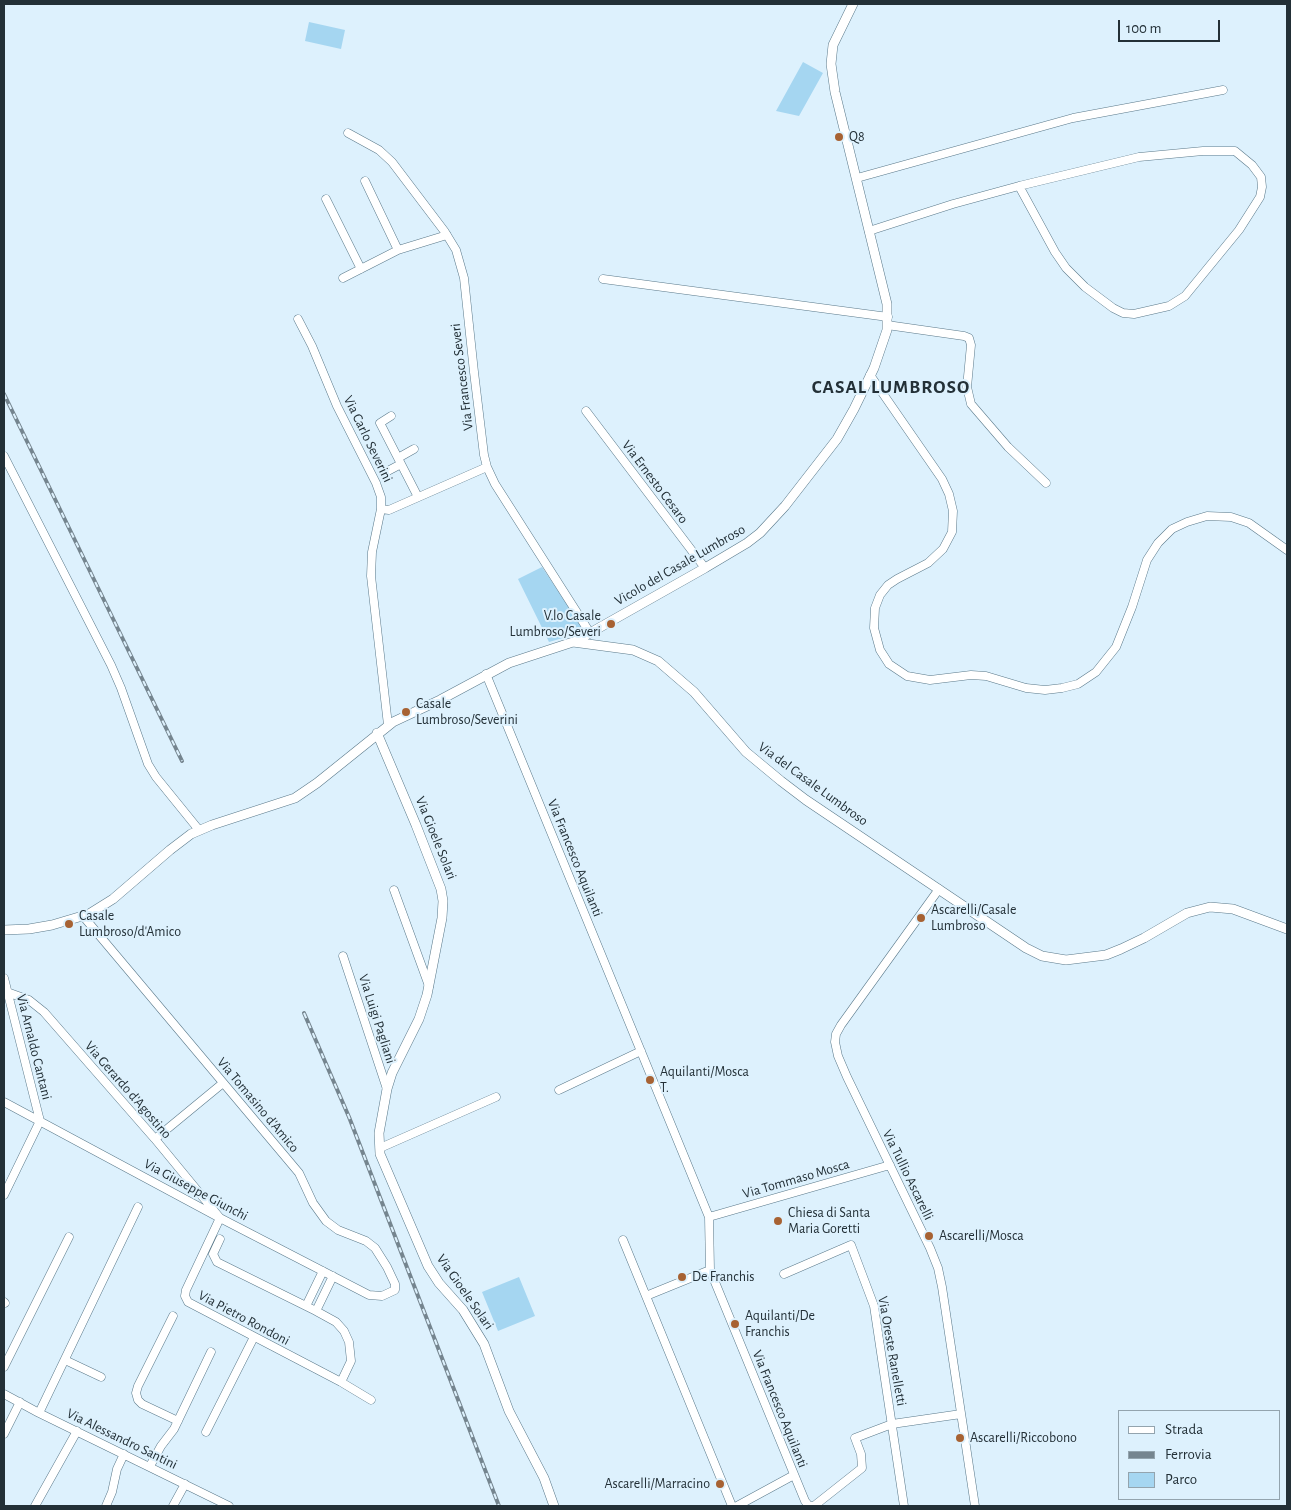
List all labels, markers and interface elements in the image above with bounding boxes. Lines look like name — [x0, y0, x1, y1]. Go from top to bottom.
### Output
scale bar — [1121, 10, 1224, 42]
text: 100 m — [1126, 21, 1161, 36]
place label: Q8 — [849, 129, 865, 145]
marker: Q8 — [833, 131, 845, 143]
street label: Via Francesco Severi — [447, 322, 477, 432]
district label: CASAL LUMBROSO — [810, 376, 972, 398]
street label: Via Carlo Severini — [340, 393, 396, 485]
street label: Via Ernesto Cesaro — [618, 437, 692, 527]
street label: Vicolo del Casale Lumbroso — [612, 521, 748, 609]
place label: V.lo Casale Lumbroso/Severi — [510, 608, 601, 640]
marker: V.lo Casale Lumbroso/Severi — [605, 618, 617, 630]
place label: Casale Lumbroso/Severini — [416, 696, 518, 729]
marker: Casale Lumbroso/Severini — [400, 706, 412, 718]
street label: Via del Casale Lumbroso — [755, 739, 871, 829]
street label: Via Gioele Solari — [412, 794, 460, 882]
street label: Via Francesco Aquilanti — [544, 797, 606, 919]
place label: Ascarelli/Casale Lumbroso — [931, 902, 1016, 934]
place label: Casale Lumbroso/d'Amico — [79, 908, 181, 940]
marker: Ascarelli/Casale Lumbroso — [915, 912, 927, 924]
marker: Casale Lumbroso/d'Amico — [63, 918, 75, 930]
street label: Via Luigi Pagliani — [355, 972, 399, 1066]
street label: Via Arnaldo Cantani — [13, 992, 55, 1102]
street label: Via Gerardo d'Agostino — [81, 1038, 175, 1142]
street label: Via Tomasino d'Amico — [213, 1054, 303, 1156]
place label: Aquilanti/Mosca T. — [660, 1064, 749, 1096]
marker: Aquilanti/Mosca T. — [644, 1074, 656, 1086]
street label: Via Tullio Ascarelli — [879, 1127, 937, 1223]
street label: Via Giuseppe Giunchi — [141, 1155, 251, 1225]
street label: Via Tommaso Mosca — [741, 1156, 851, 1202]
place label: Chiesa di Santa Maria Goretti — [788, 1205, 870, 1238]
marker: Chiesa di Santa Maria Goretti — [772, 1215, 784, 1227]
place label: Ascarelli/Mosca — [939, 1228, 1024, 1244]
marker: Ascarelli/Mosca — [923, 1230, 935, 1242]
street label: Via Gioele Solari — [433, 1251, 497, 1333]
place label: De Franchis — [692, 1269, 755, 1285]
marker: De Franchis — [676, 1271, 688, 1283]
street label: Via Pietro Rondoni — [195, 1287, 293, 1349]
street label: Via Oreste Ranelletti — [874, 1295, 910, 1407]
place label: Aquilanti/De Franchis — [745, 1308, 815, 1340]
marker: Aquilanti/De Franchis — [729, 1318, 741, 1330]
street label: Via Francesco Aquilanti — [749, 1348, 811, 1470]
street label: Via Alessandro Santini — [64, 1405, 180, 1473]
legend — [1118, 1410, 1281, 1500]
text: Strada — [1165, 1422, 1203, 1437]
place label: Ascarelli/Riccobono — [970, 1430, 1077, 1446]
marker: Ascarelli/Riccobono — [954, 1432, 966, 1444]
text: Ferrovia — [1165, 1447, 1212, 1462]
text: Parco — [1165, 1472, 1197, 1487]
place label: Ascarelli/Marracino — [604, 1476, 710, 1492]
marker: Ascarelli/Marracino — [714, 1478, 726, 1490]

